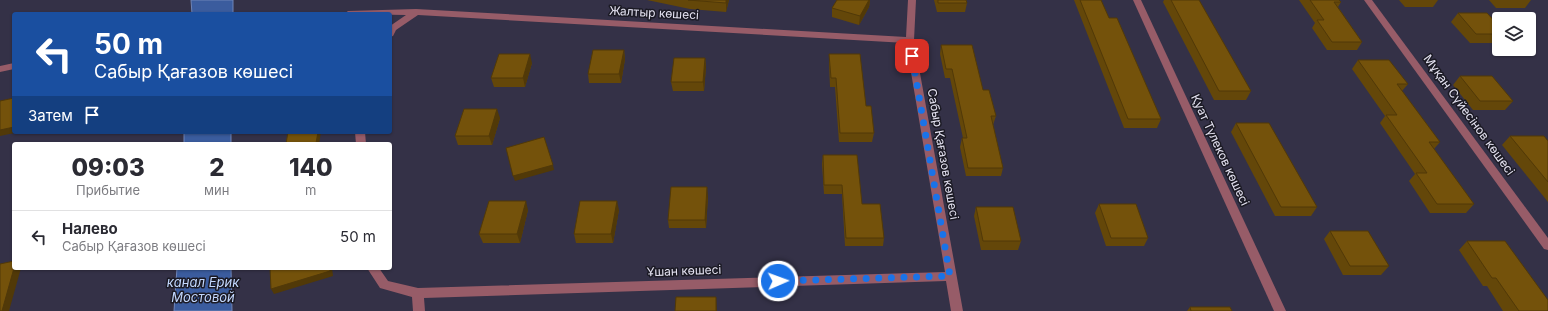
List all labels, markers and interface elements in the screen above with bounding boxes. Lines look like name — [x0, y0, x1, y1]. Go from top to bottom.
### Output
street label: Жалтыр көшесі — [609, 3, 699, 22]
map controls — [1492, 12, 1536, 56]
button: layers — [1492, 12, 1536, 56]
text: 50 m — [94, 27, 163, 61]
icon: left — [28, 28, 80, 80]
pin — [895, 39, 929, 73]
icon: arrive — [901, 45, 923, 67]
street label: Мұқан Сүйесінов көшесі — [1421, 51, 1518, 178]
text: Сабыр Қағазов көшесі — [94, 61, 293, 82]
street label: Сабыр Қағазов көшесі — [925, 87, 962, 221]
street label: Қуат Түлеков көшесі — [1188, 92, 1253, 208]
icon: arrive — [81, 104, 103, 126]
text: Затем — [28, 106, 73, 125]
text: 09:03 — [71, 153, 145, 182]
text: 2 — [209, 153, 224, 182]
text: 140 — [289, 153, 333, 182]
text: Прибытие — [76, 182, 140, 198]
text: мин — [204, 182, 229, 198]
text: m — [305, 182, 316, 198]
text: Налево — [62, 219, 118, 238]
icon: left — [28, 226, 50, 248]
text: 50 m — [340, 227, 376, 246]
text: Сабыр Қағазов көшесі — [62, 238, 206, 254]
position arrow — [757, 260, 799, 302]
street label: Ұшан көшесі — [646, 262, 722, 279]
water label: канал Ерик Мостовой — [167, 274, 240, 305]

